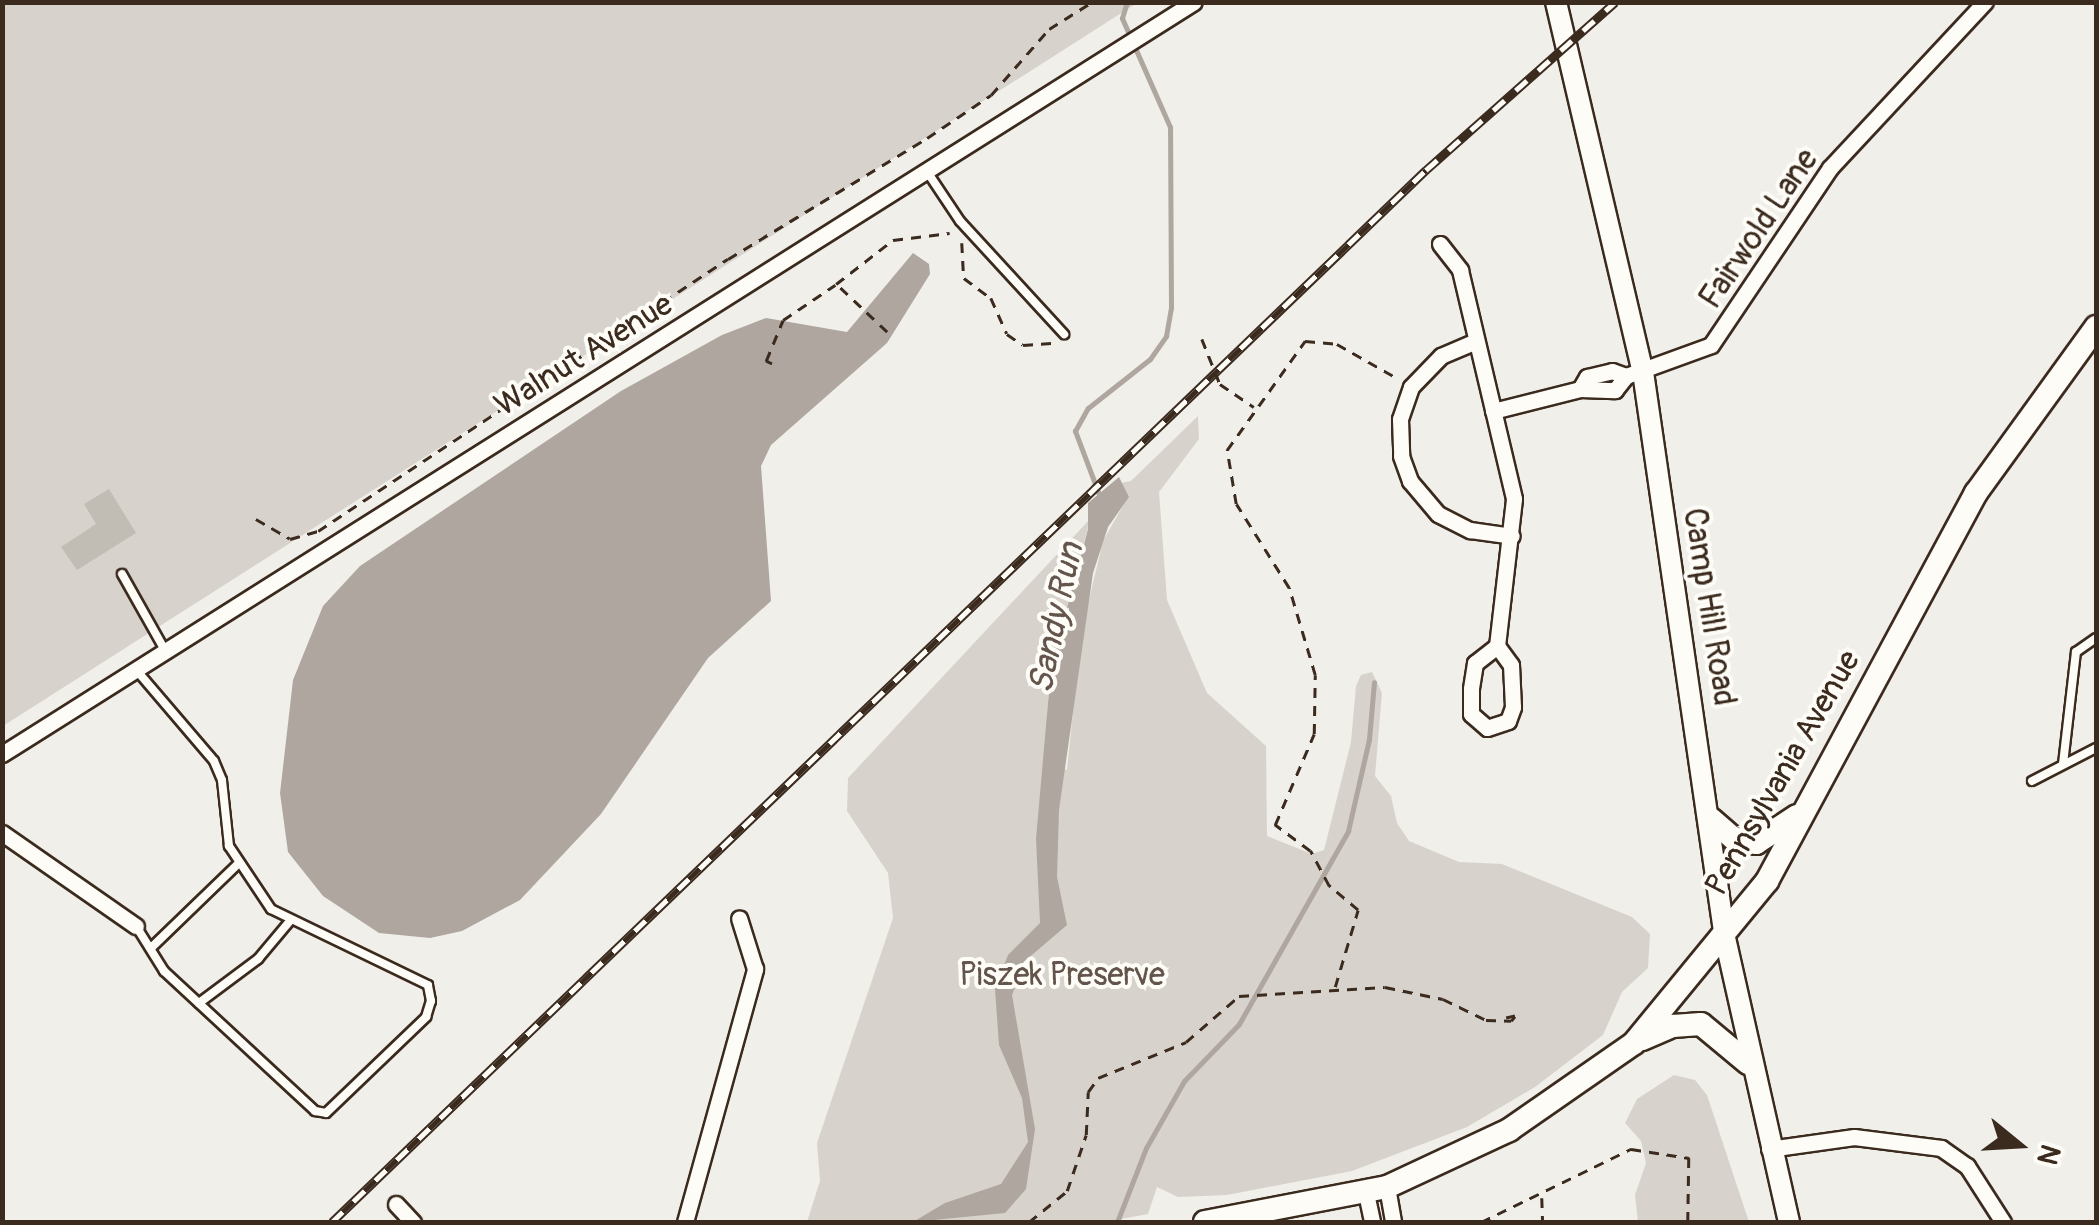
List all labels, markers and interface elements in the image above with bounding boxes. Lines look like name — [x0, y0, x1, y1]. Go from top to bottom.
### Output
street label: Fairwold Lane — [1692, 142, 1826, 316]
street label: Walnut Avenue — [488, 285, 680, 425]
street label: Camp Hill Road — [1674, 505, 1744, 709]
water label: Sandy Run — [1020, 539, 1092, 697]
street label: Pennsylvania Avenue — [1697, 644, 1869, 902]
park label: Piszek Preserve — [959, 956, 1165, 994]
north arrow — [1969, 1095, 2069, 1195]
text: N — [2028, 1140, 2068, 1169]

